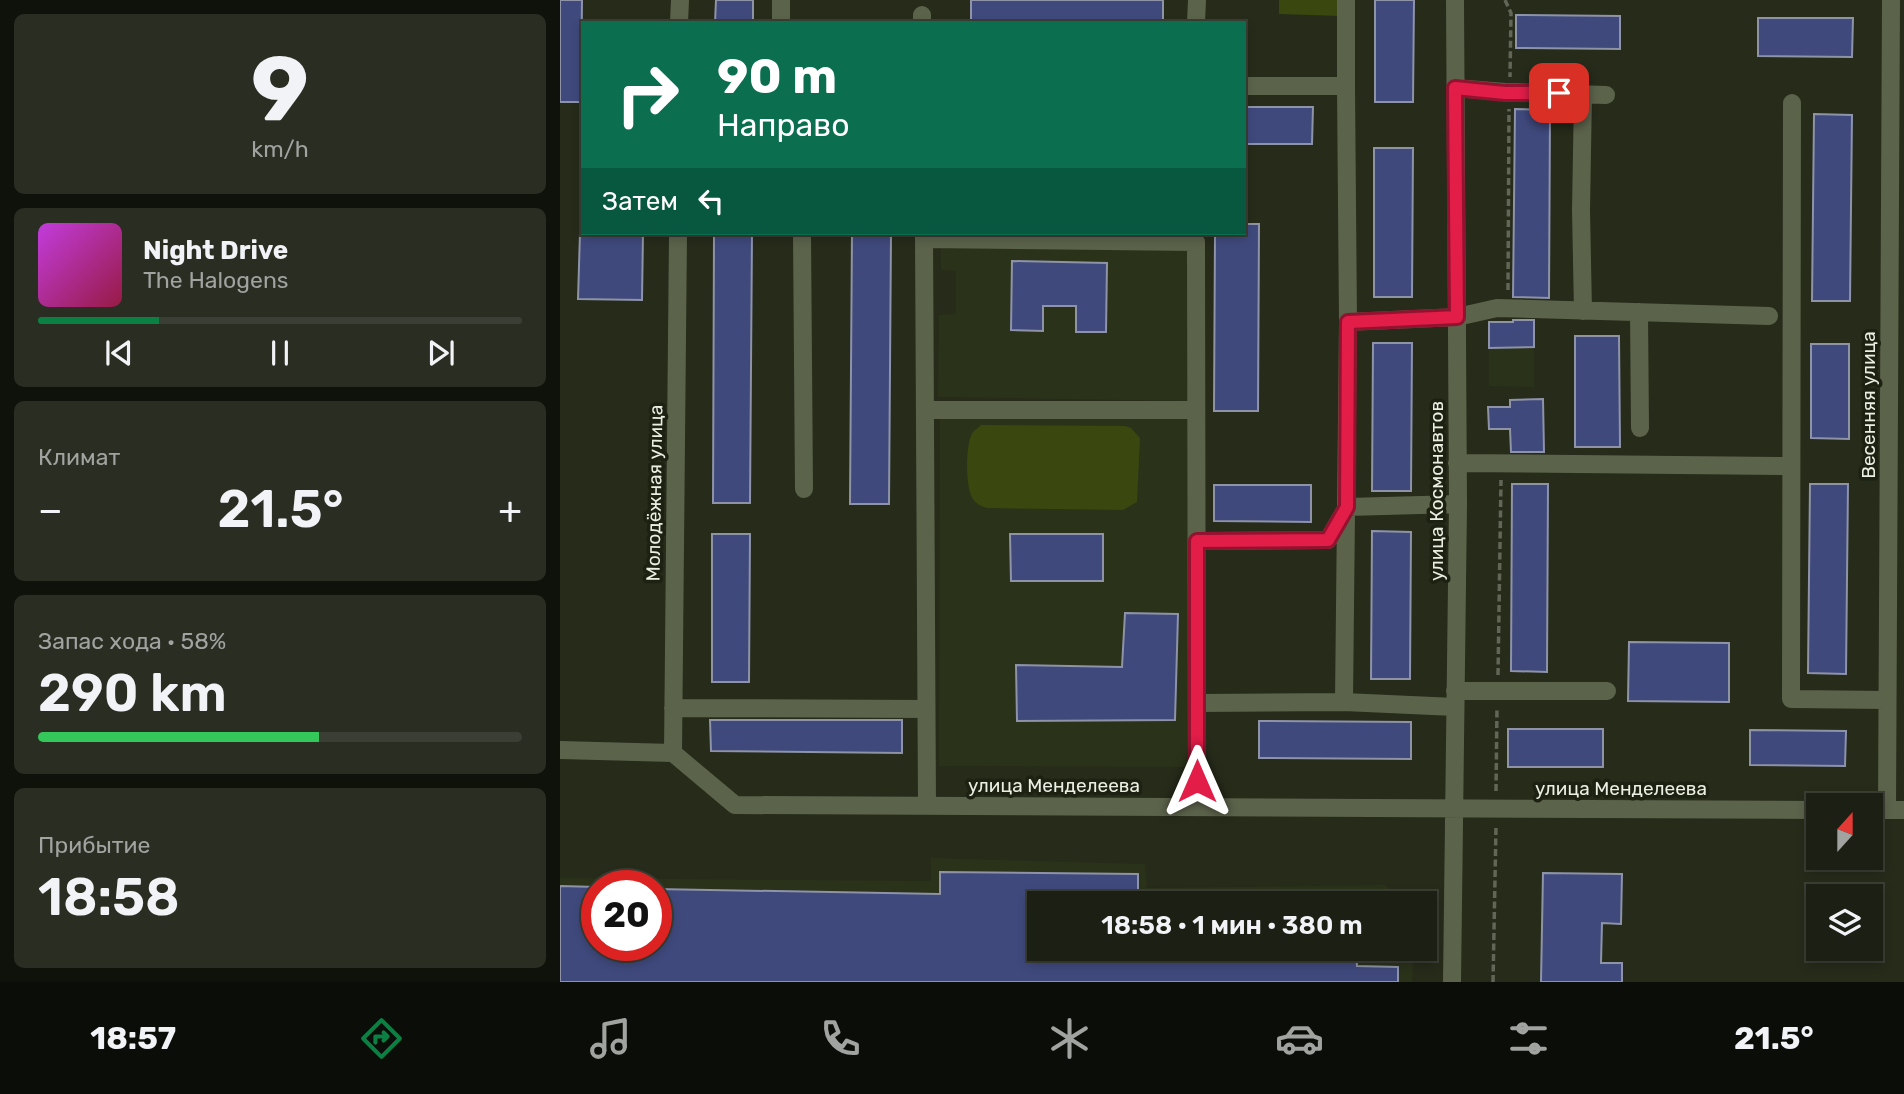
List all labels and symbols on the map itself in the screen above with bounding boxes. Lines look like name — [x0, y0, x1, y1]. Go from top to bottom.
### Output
pin — [1529, 63, 1589, 123]
street label: Весенняя улица — [1857, 331, 1880, 479]
street label: улица Космонавтов — [1425, 401, 1448, 581]
street label: Молодёжная улица — [641, 404, 668, 582]
position arrow — [1160, 744, 1234, 818]
street label: улица Менделеева — [968, 774, 1140, 797]
street label: улица Менделеева — [1535, 777, 1707, 800]
north arrow — [1806, 793, 1883, 870]
speed limit sign: 20 — [581, 870, 672, 961]

